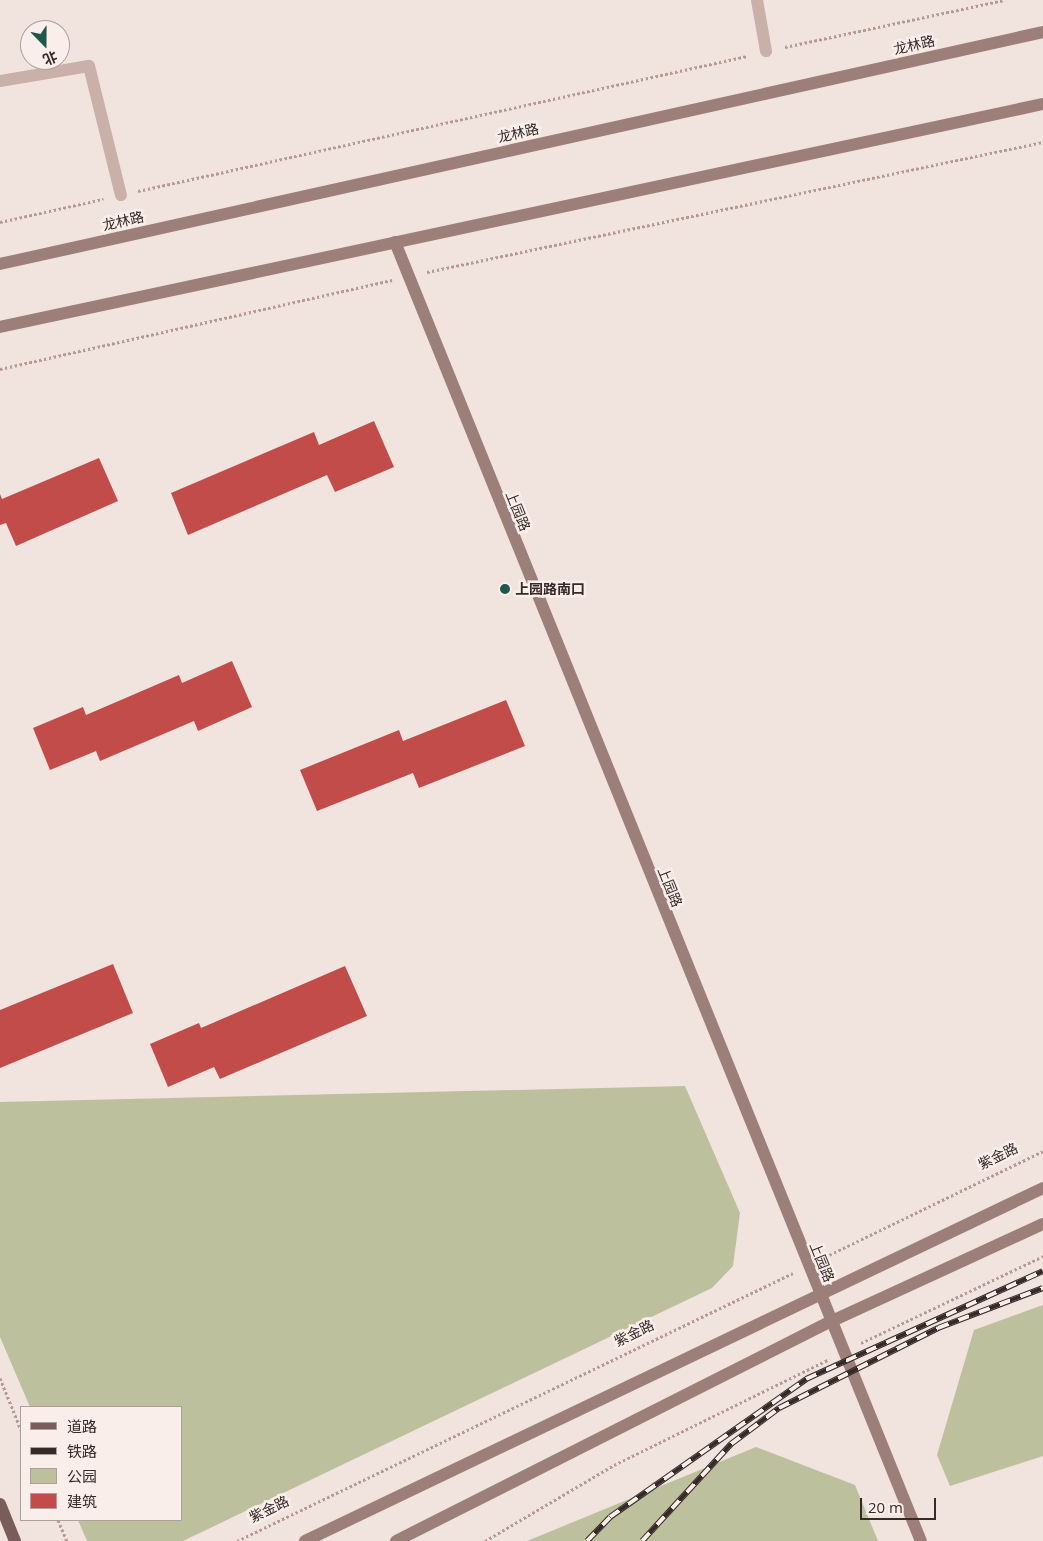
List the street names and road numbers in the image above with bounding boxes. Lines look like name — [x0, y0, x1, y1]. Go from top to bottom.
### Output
street label: 龙林路 — [892, 32, 936, 58]
street label: 龙林路 — [496, 120, 540, 146]
street label: 龙林路 — [101, 208, 145, 234]
street label: 上园路 — [502, 488, 534, 534]
street label: 上园路 — [654, 864, 686, 910]
street label: 紫金路 — [975, 1139, 1021, 1173]
street label: 上园路 — [806, 1239, 838, 1285]
street label: 紫金路 — [611, 1316, 657, 1350]
street label: 紫金路 — [246, 1492, 292, 1526]

